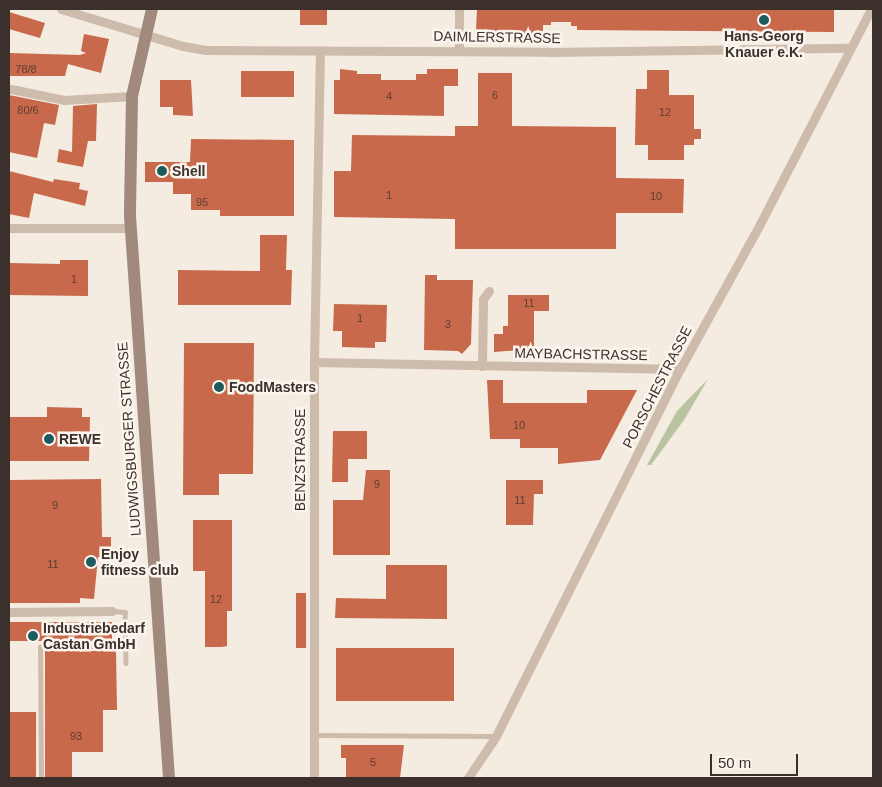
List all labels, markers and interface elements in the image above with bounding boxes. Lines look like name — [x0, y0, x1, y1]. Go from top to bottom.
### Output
marker: Hans-Georg Knauer e.K. — [758, 14, 770, 26]
street label: DAIMLERSTRASSE — [433, 27, 561, 47]
place label: Hans-Georg Knauer e.K. — [724, 28, 804, 60]
house number: 78/8 — [15, 62, 37, 76]
house number: 6 — [492, 88, 498, 102]
house number: 4 — [386, 89, 392, 103]
house number: 80/6 — [17, 103, 39, 117]
house number: 12 — [659, 105, 671, 119]
place label: Shell — [172, 163, 205, 179]
marker: Shell — [156, 165, 168, 177]
house number: 1 — [386, 188, 392, 202]
house number: 10 — [650, 189, 662, 203]
house number: 95 — [196, 195, 208, 209]
house number: 1 — [71, 272, 77, 286]
house number: 11 — [523, 296, 535, 310]
house number: 1 — [357, 311, 363, 325]
house number: 3 — [445, 317, 451, 331]
street label: PORSCHESTRASSE — [619, 323, 695, 451]
street label: LUDWIGSBURGER STRASSE — [114, 341, 144, 537]
street label: MAYBACHSTRASSE — [514, 344, 648, 364]
place label: FoodMasters — [229, 379, 316, 395]
marker: FoodMasters — [213, 381, 225, 393]
street label: BENZSTRASSE — [292, 409, 308, 511]
house number: 10 — [513, 418, 525, 432]
place label: REWE — [59, 431, 101, 447]
marker: REWE — [43, 433, 55, 445]
house number: 9 — [374, 477, 380, 491]
house number: 11 — [514, 493, 526, 507]
house number: 9 — [52, 498, 58, 512]
place label: Enjoy fitness club — [101, 546, 179, 578]
marker: Enjoy fitness club — [85, 556, 97, 568]
house number: 11 — [47, 557, 59, 571]
house number: 12 — [210, 592, 222, 606]
place label: Industriebedarf Castan GmbH — [43, 620, 145, 652]
marker: Industriebedarf Castan GmbH — [27, 630, 39, 642]
house number: 93 — [70, 729, 82, 743]
scale bar — [712, 744, 800, 776]
text: 50 m — [718, 754, 751, 771]
house number: 5 — [370, 755, 376, 769]

